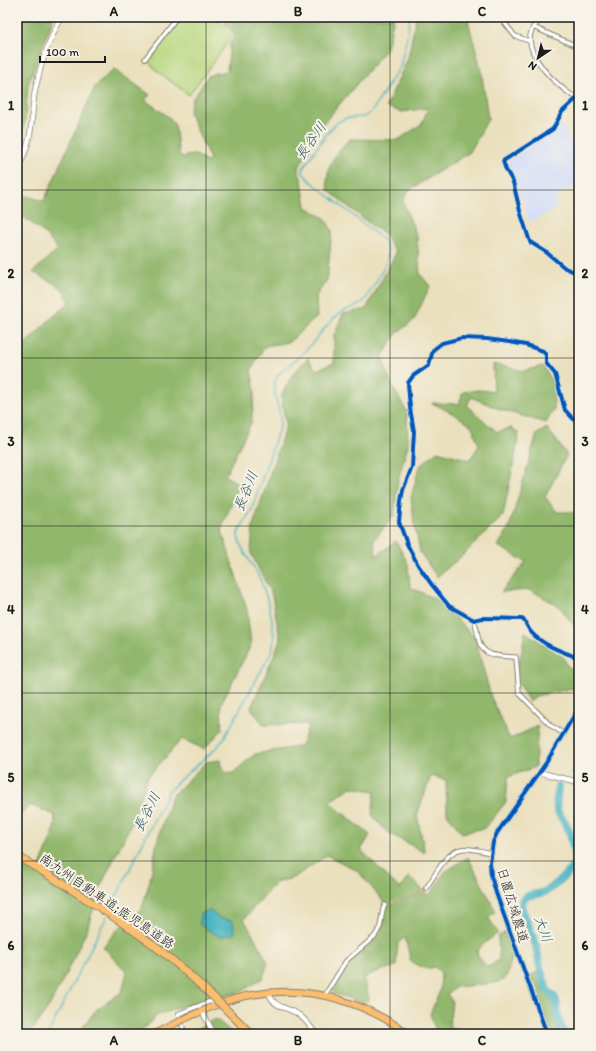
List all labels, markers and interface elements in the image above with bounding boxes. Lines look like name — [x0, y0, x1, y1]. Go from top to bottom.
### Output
text: A — [109, 4, 119, 19]
text: B — [294, 4, 303, 19]
text: C — [478, 4, 487, 19]
scale bar — [40, 38, 105, 64]
north arrow — [518, 38, 558, 78]
text: 100 m — [46, 45, 79, 59]
text: N — [526, 58, 539, 73]
text: 1 — [8, 98, 14, 113]
text: 1 — [582, 98, 588, 113]
water label: 長谷川 — [292, 119, 330, 163]
text: 2 — [8, 266, 15, 281]
text: 2 — [582, 266, 589, 281]
text: 3 — [7, 434, 15, 449]
text: 3 — [581, 434, 589, 449]
water label: 長谷川 — [230, 468, 262, 514]
text: 4 — [7, 602, 15, 617]
text: 4 — [581, 602, 589, 617]
text: 5 — [8, 770, 15, 785]
text: 5 — [582, 770, 589, 785]
water label: 長谷川 — [130, 789, 164, 835]
street label: 南九州自動車道;鹿児島道路 — [37, 850, 177, 952]
street label: 日置広域農道 — [494, 866, 532, 944]
water label: 大川 — [530, 913, 556, 945]
text: 6 — [8, 938, 15, 953]
text: 6 — [582, 938, 589, 953]
text: A — [109, 1033, 119, 1048]
text: B — [294, 1033, 303, 1048]
text: C — [478, 1033, 487, 1048]

